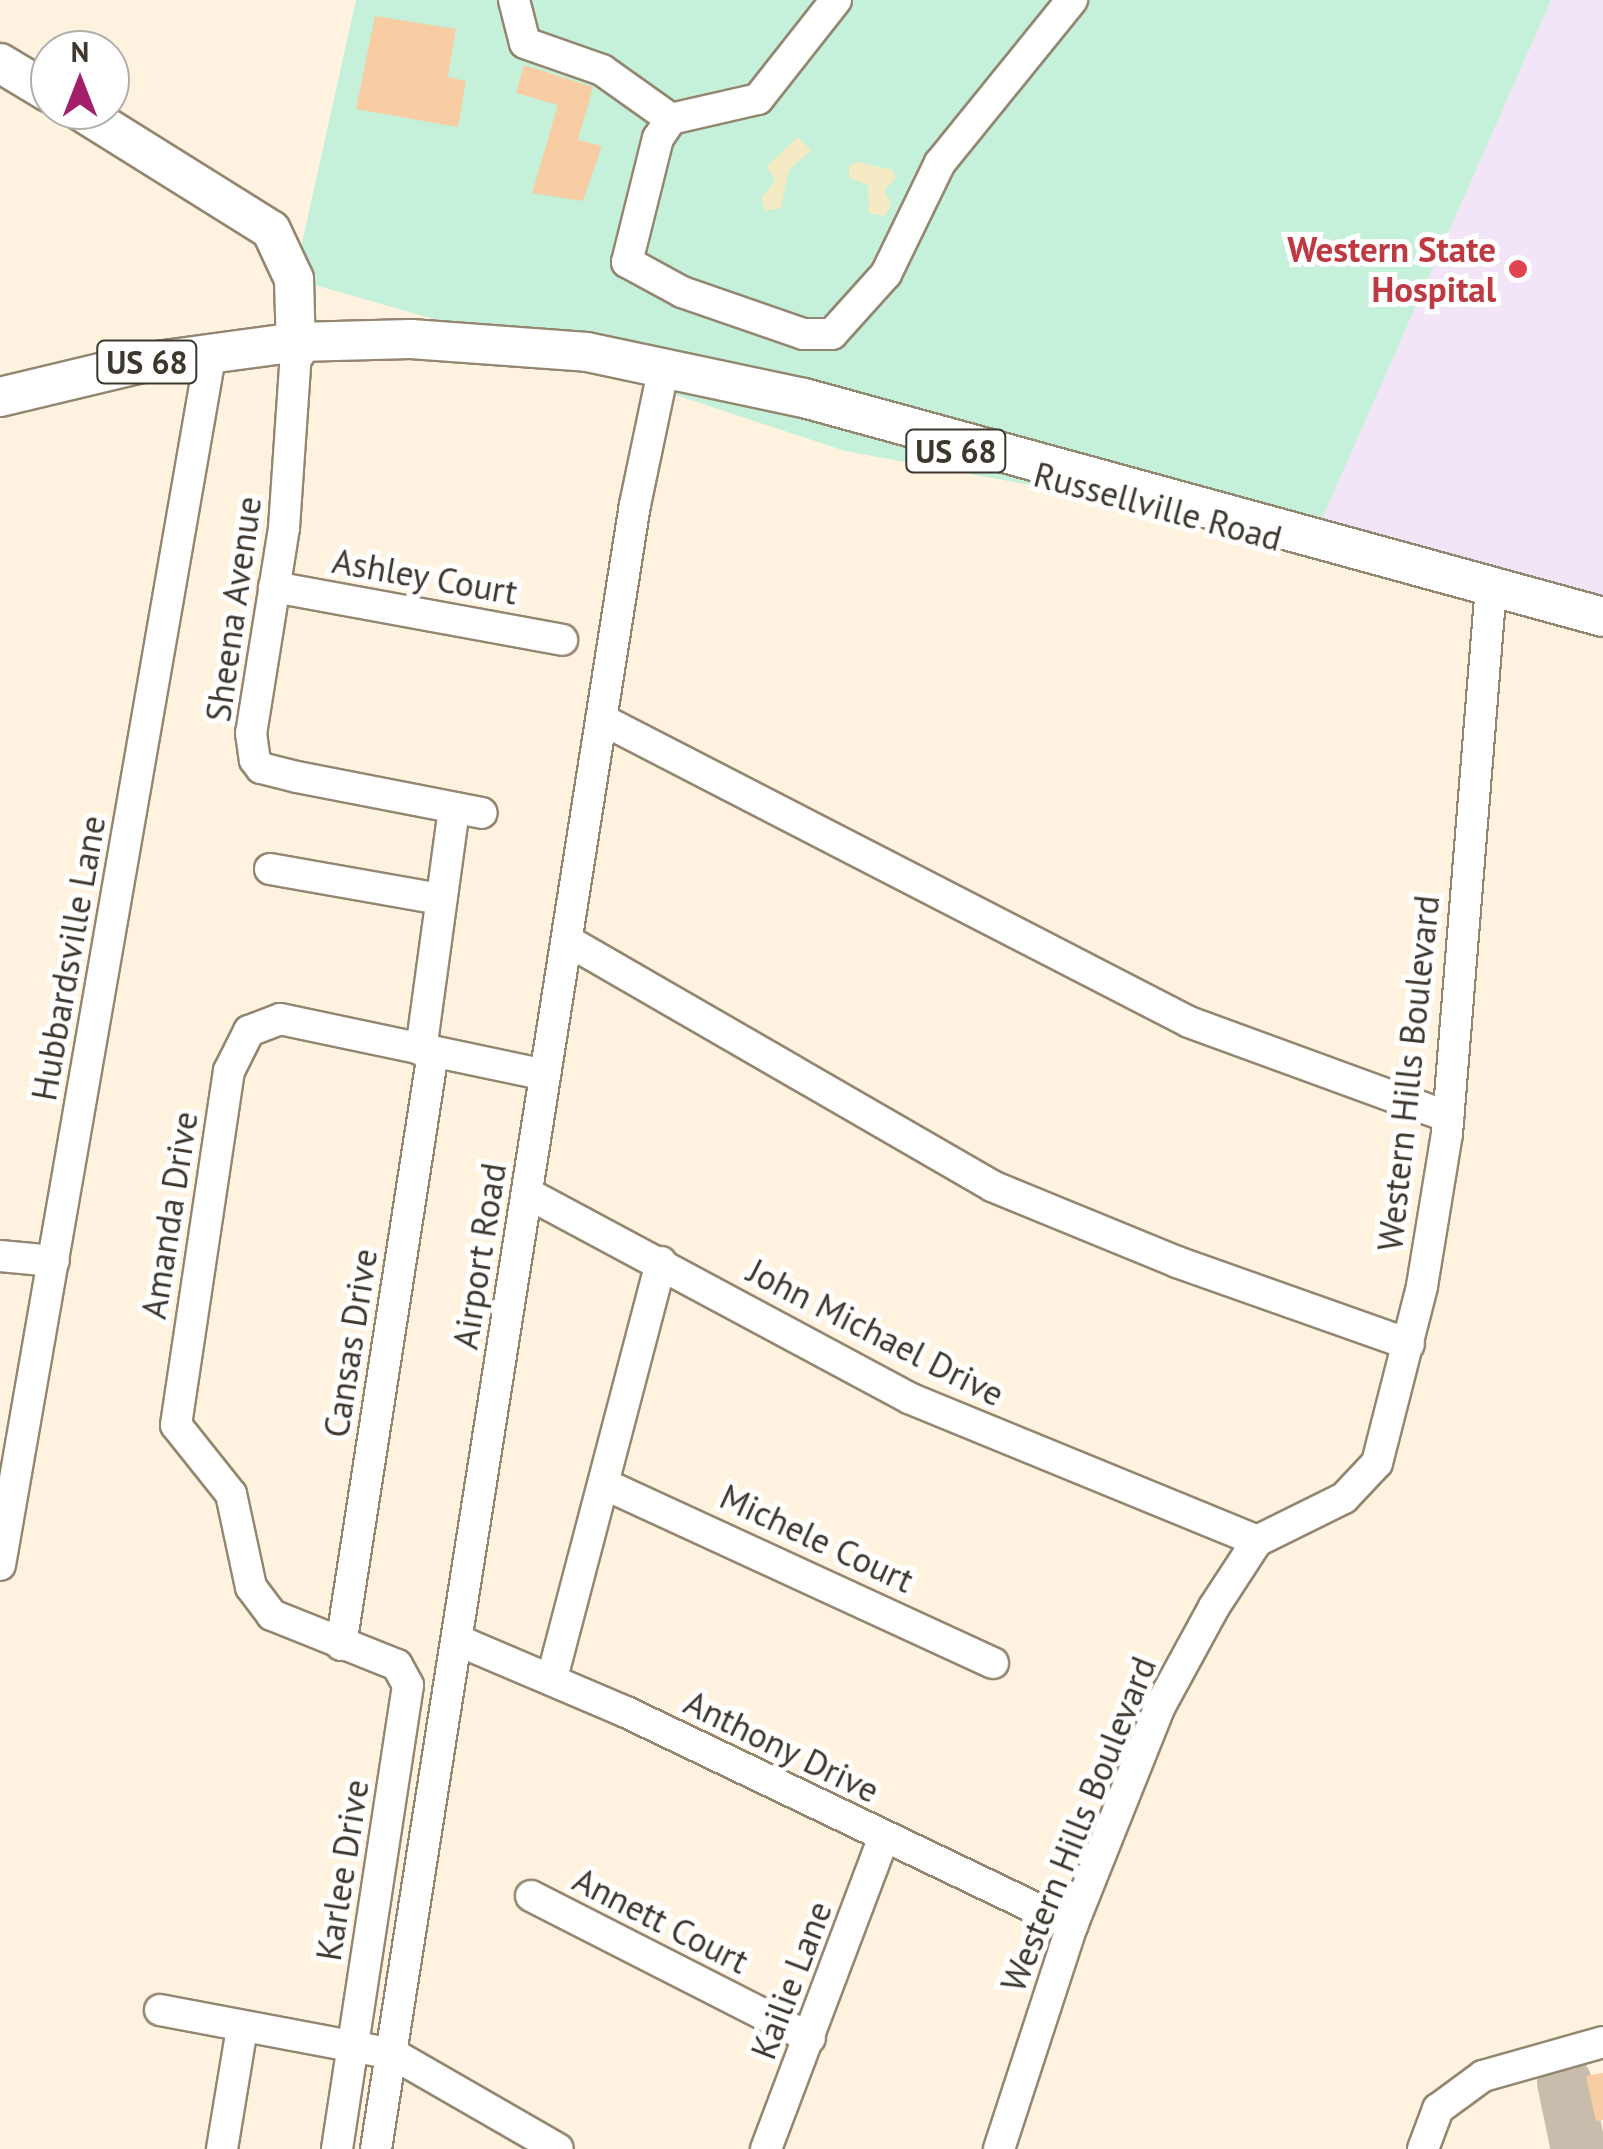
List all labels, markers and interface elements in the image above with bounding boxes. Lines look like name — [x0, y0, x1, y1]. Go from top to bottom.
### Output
north arrow — [30, 30, 130, 130]
text: N — [71, 33, 89, 70]
place label: Western State Hospital — [1287, 228, 1496, 310]
marker: Western State Hospital — [1505, 256, 1531, 282]
road number: US 68 — [94, 335, 200, 389]
road number: US 68 — [904, 424, 1008, 478]
street label: Russellville Road — [1029, 453, 1287, 559]
street label: Sheena Avenue — [196, 493, 270, 725]
street label: Ashley Court — [329, 539, 521, 613]
street label: Hubbardsville Lane — [22, 812, 114, 1104]
street label: Western Hills Boulevard — [1368, 893, 1448, 1253]
street label: Amanda Drive — [132, 1108, 206, 1322]
street label: Airport Road — [444, 1160, 514, 1352]
street label: Cansas Drive — [314, 1246, 386, 1440]
street label: John Michael Drive — [741, 1249, 1011, 1415]
street label: Michele Court — [714, 1475, 920, 1601]
street label: Western Hills Boulevard — [992, 1650, 1164, 1998]
street label: Anthony Drive — [677, 1681, 887, 1811]
street label: Karlee Drive — [307, 1776, 377, 1964]
street label: Annett Court — [566, 1858, 756, 1982]
street label: Kailie Lane — [742, 1895, 840, 2065]

